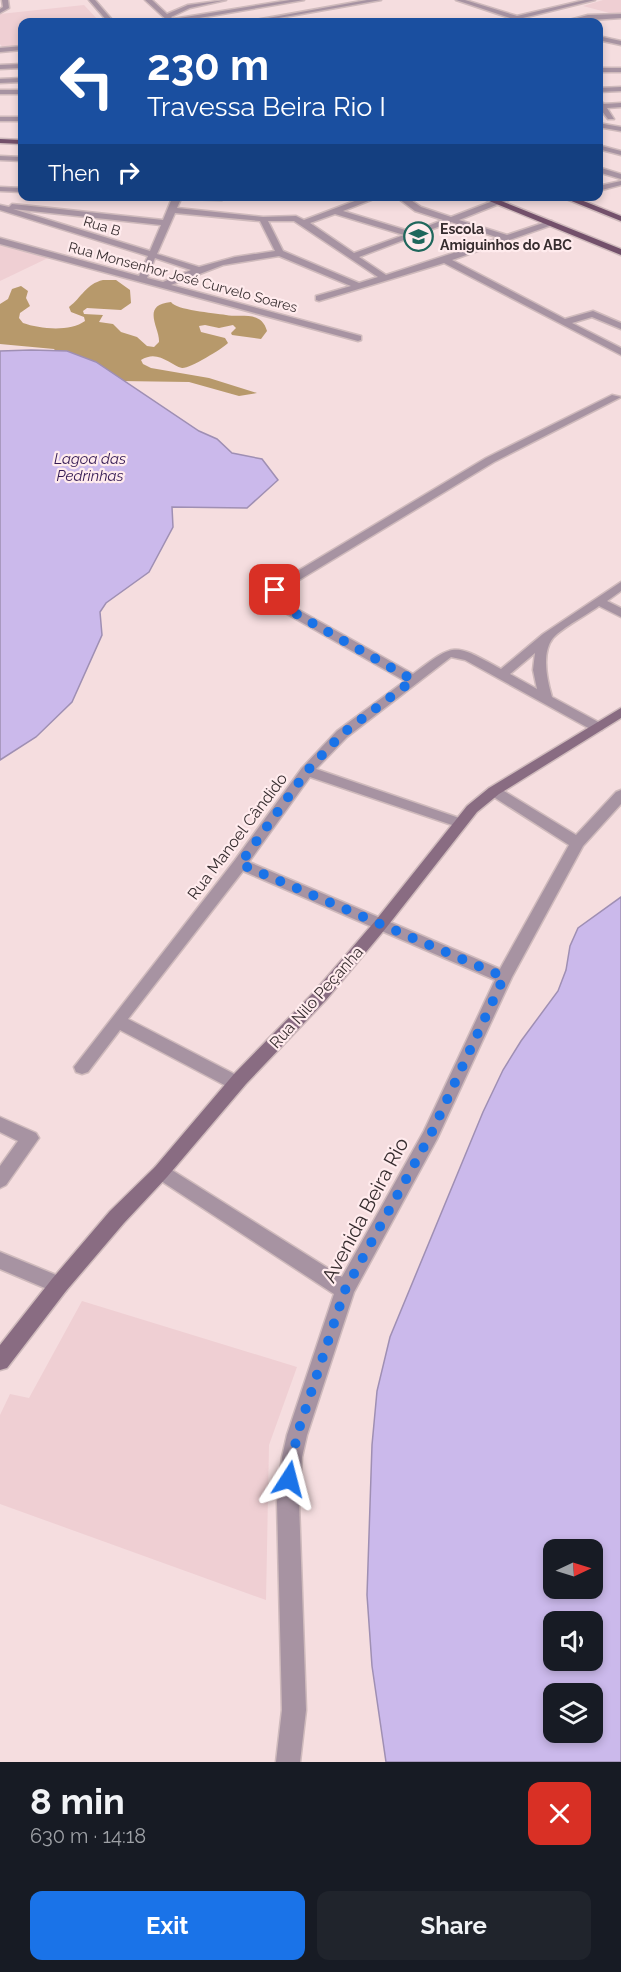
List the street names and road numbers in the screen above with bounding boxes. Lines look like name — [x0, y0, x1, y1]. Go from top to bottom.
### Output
street label: Rua B — [82, 213, 122, 239]
street label: Rua Monsenhor José Curvelo Soares — [67, 239, 299, 315]
street label: Rua Manoel Cândido — [184, 769, 291, 903]
street label: Rua Nilo Peçanha — [266, 942, 367, 1052]
street label: Avenida Beira Rio — [317, 1133, 413, 1287]

